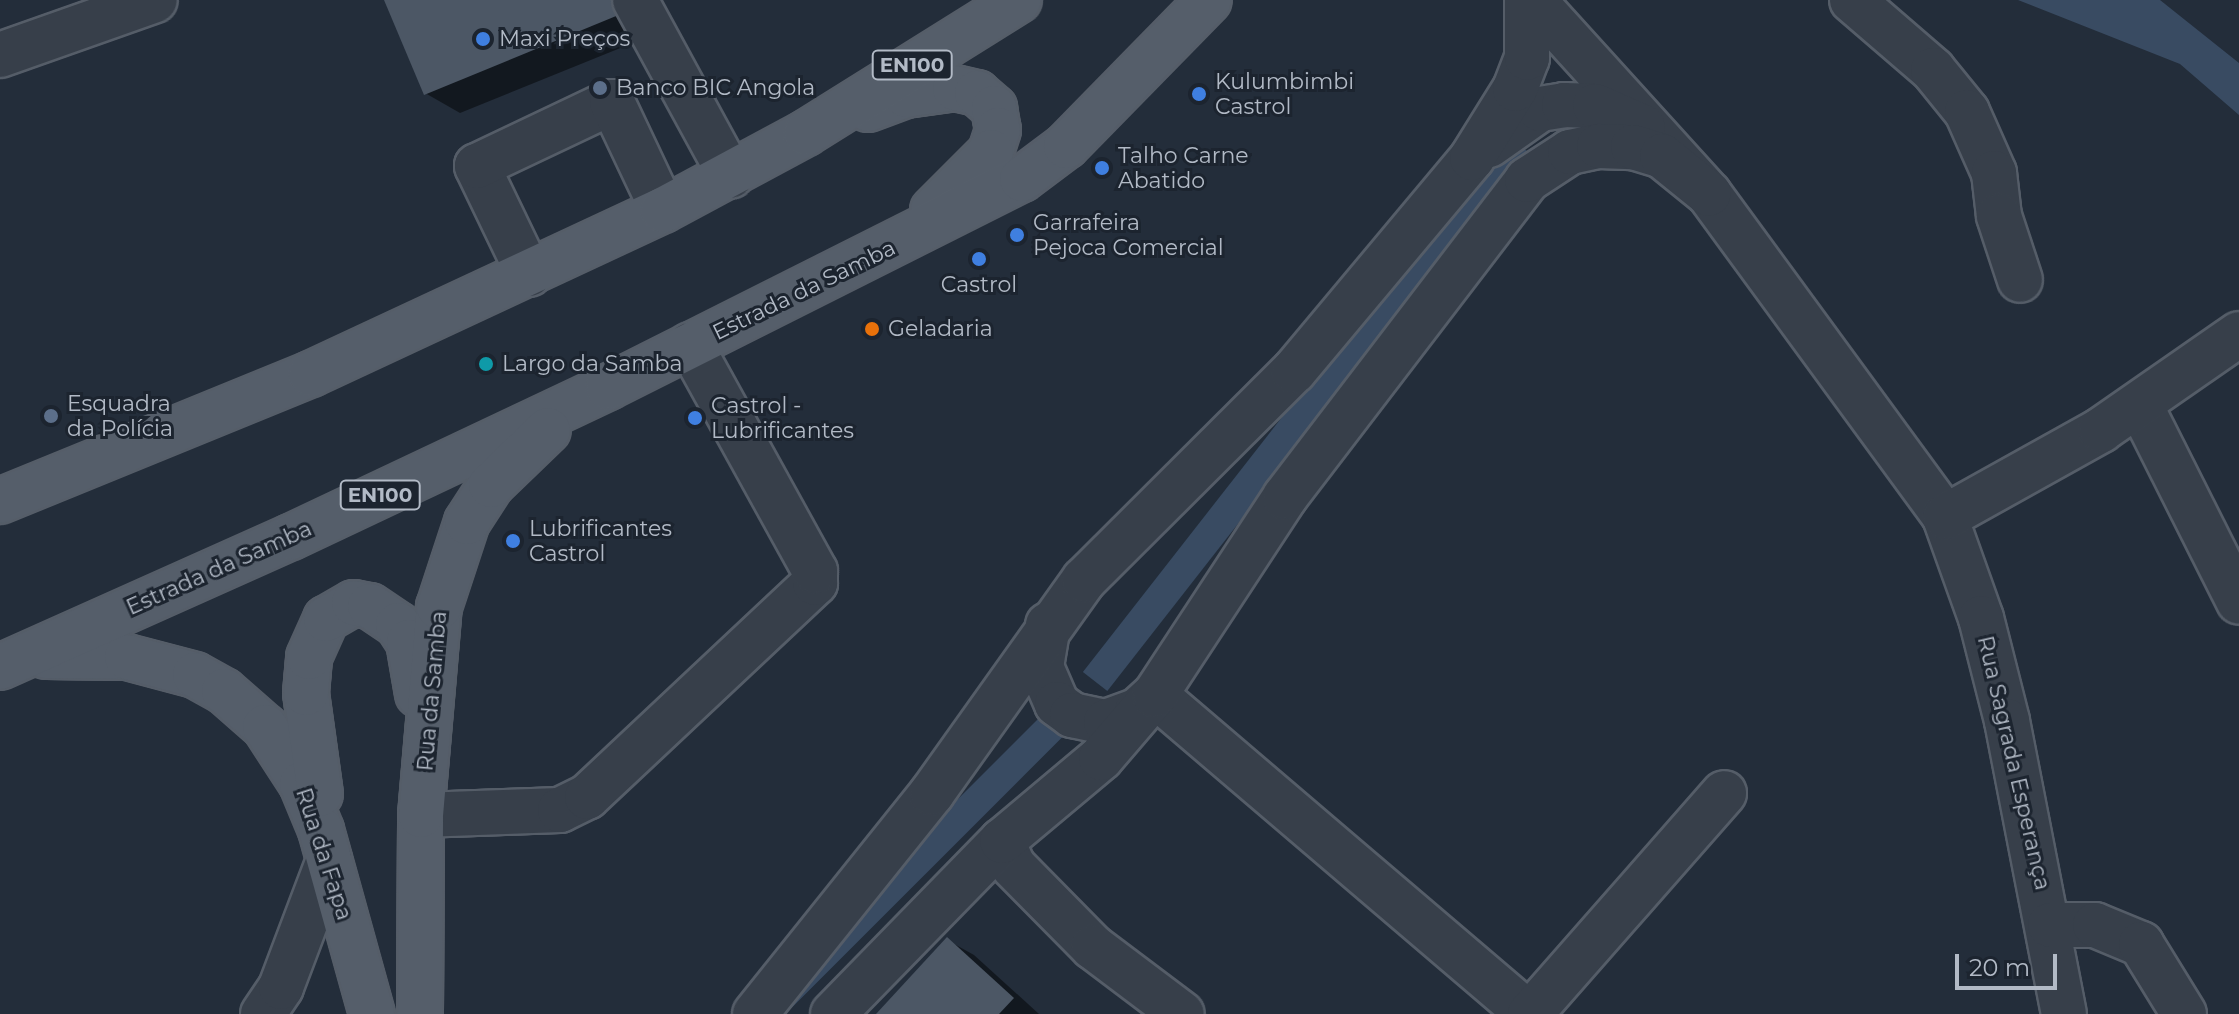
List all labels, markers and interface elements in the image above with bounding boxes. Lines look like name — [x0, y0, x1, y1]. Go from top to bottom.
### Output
place label: Maxi Preços — [499, 26, 630, 52]
marker: Maxi Preços — [474, 30, 492, 48]
road number: EN100 — [870, 49, 954, 81]
place label: Kulumbimbi Castrol — [1215, 68, 1354, 120]
place label: Banco BIC Angola — [616, 75, 815, 101]
marker: Banco BIC Angola — [591, 79, 609, 97]
marker: Kulumbimbi Castrol — [1190, 85, 1208, 103]
place label: Talho Carne Abatido — [1118, 142, 1249, 194]
marker: Talho Carne Abatido — [1093, 159, 1111, 177]
place label: Garrafeira Pejoca Comercial — [1033, 209, 1224, 260]
marker: Garrafeira Pejoca Comercial — [1008, 226, 1026, 244]
street label: Estrada da Samba — [708, 234, 900, 346]
marker: Castrol — [970, 250, 988, 268]
place label: Castrol — [941, 272, 1017, 298]
place label: Geladaria — [888, 316, 993, 342]
marker: Geladaria — [863, 320, 881, 338]
place label: Largo da Samba — [502, 351, 682, 377]
marker: Largo da Samba — [477, 355, 495, 373]
place label: Esquadra da Polícia — [67, 390, 173, 442]
place label: Castrol - Lubrificantes — [711, 392, 854, 444]
marker: Esquadra da Polícia — [42, 407, 60, 425]
marker: Castrol - Lubrificantes — [686, 409, 704, 427]
road number: EN100 — [338, 479, 422, 511]
street label: Estrada da Samba — [122, 515, 316, 621]
place label: Lubrificantes Castrol — [529, 515, 672, 566]
marker: Lubrificantes Castrol — [504, 532, 522, 550]
street label: Rua da Samba — [412, 610, 452, 772]
street label: Rua Sagrada Esperança — [1972, 633, 2056, 893]
street label: Rua da Fapa — [290, 785, 358, 923]
scale bar — [1959, 938, 2061, 988]
text: 20 m — [1969, 953, 2030, 982]

